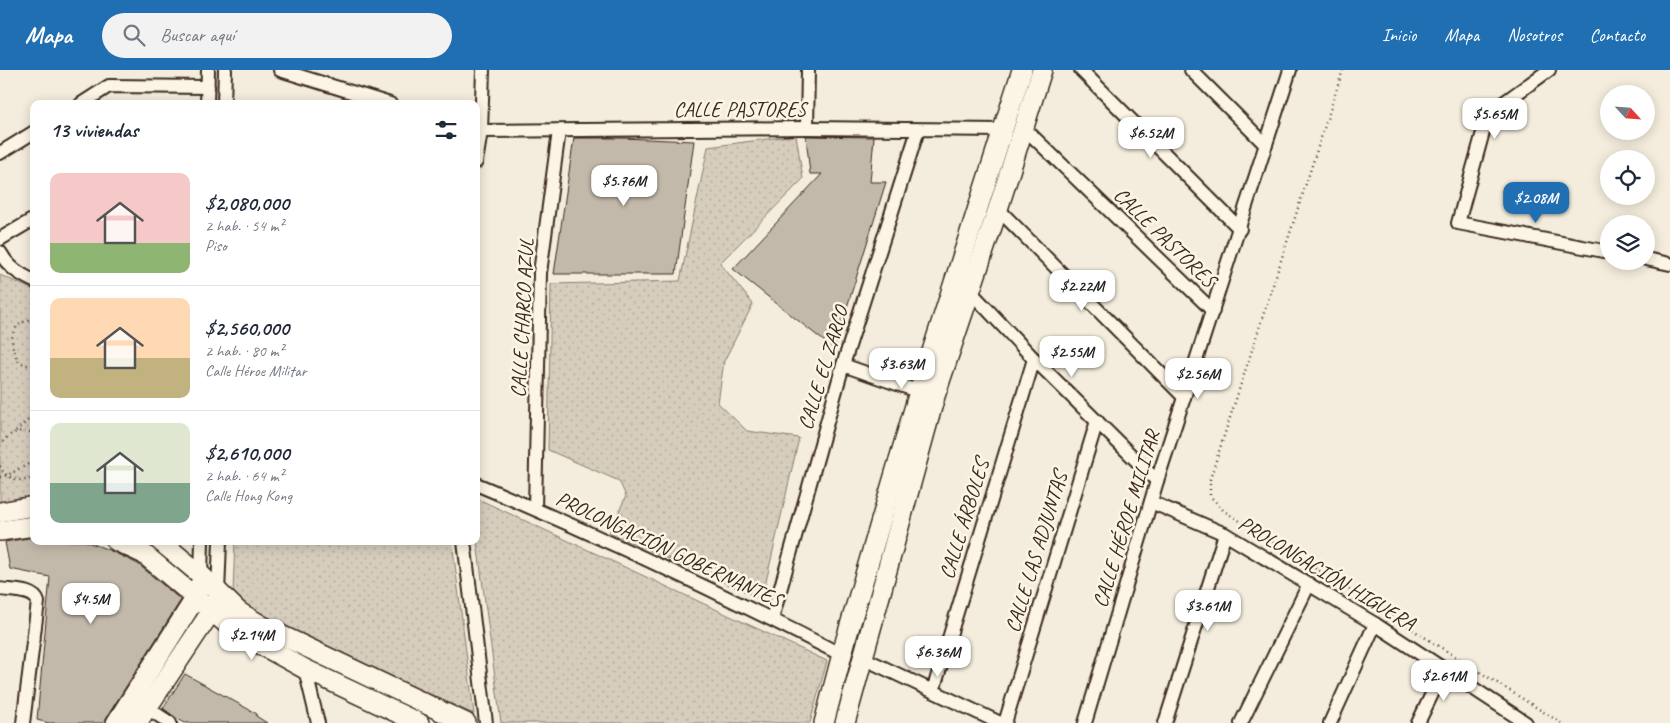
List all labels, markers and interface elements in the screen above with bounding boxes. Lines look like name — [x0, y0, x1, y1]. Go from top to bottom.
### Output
search box — [102, 13, 452, 58]
text: Mapa — [25, 20, 72, 50]
icon: search — [120, 21, 148, 49]
text: Buscar aquí — [160, 23, 235, 47]
text: Inicio — [1382, 24, 1416, 46]
text: Mapa — [1444, 24, 1479, 46]
text: Nosotros — [1507, 24, 1562, 46]
text: Contacto — [1590, 24, 1645, 46]
north arrow — [1600, 85, 1655, 140]
map controls — [1600, 85, 1655, 270]
street label: CALLE PASTORES — [674, 96, 809, 122]
pin: $5.65M — [1454, 98, 1536, 140]
text: $5.65M — [1473, 104, 1517, 124]
icon: filters — [432, 116, 460, 144]
pin: $6.52M — [1110, 116, 1192, 159]
text: 13 viviendas — [50, 117, 138, 143]
text: $6.52M — [1129, 123, 1173, 143]
button: locate — [1600, 150, 1655, 205]
pin: $5.76M — [583, 164, 665, 207]
text: $5.76M — [602, 171, 646, 191]
street label: CALLE PASTORES — [1108, 182, 1224, 294]
pin: $2.08M — [1495, 182, 1577, 224]
text: $2.08M — [1514, 188, 1558, 208]
text: $2,080,000 — [205, 190, 289, 216]
icon: home — [90, 193, 150, 253]
button: layers — [1600, 215, 1655, 270]
text: 2 hab. · 54 m² — [205, 216, 284, 236]
text: Piso — [205, 236, 227, 256]
street label: CALLE CHARCO AZUL — [505, 237, 539, 398]
pin: $2.22M — [1041, 270, 1123, 312]
text: $2.22M — [1060, 276, 1104, 296]
street label: CALLE EL ZARCO — [792, 301, 855, 433]
text: $2,560,000 — [205, 315, 289, 341]
icon: home — [90, 318, 150, 378]
pin: $2.55M — [1031, 336, 1113, 378]
text: 2 hab. · 80 m² — [205, 341, 284, 361]
text: $2.55M — [1050, 342, 1094, 362]
pin: $3.63M — [861, 348, 943, 390]
text: $3.63M — [880, 354, 924, 374]
pin: $2.56M — [1157, 358, 1239, 400]
text: Calle Héroe Militar — [205, 361, 306, 381]
text: $2.56M — [1176, 364, 1220, 384]
street label: CALLE HÉROE MILITAR — [1087, 425, 1166, 611]
text: $2,610,000 — [205, 440, 289, 466]
icon: home — [90, 443, 150, 503]
street label: CALLE ÁRBOLES — [933, 452, 996, 582]
street label: CALLE LAS ADJUNTAS — [999, 465, 1074, 635]
text: 2 hab. · 64 m² — [205, 466, 284, 486]
street label: PROLONGACIÓN GOBERNANTES — [552, 485, 789, 614]
text: Calle Hong Kong — [205, 486, 292, 506]
street label: PROLONGACIÓN HIGUERA — [1234, 510, 1421, 637]
pin: $4.5M — [56, 582, 126, 625]
text: $4.5M — [73, 589, 109, 609]
pin: $3.61M — [1167, 590, 1249, 632]
text: $3.61M — [1186, 596, 1230, 616]
pin: $2.14M — [211, 618, 293, 661]
text: $2.14M — [230, 625, 274, 645]
pin: $6.36M — [897, 636, 979, 678]
text: $6.36M — [916, 642, 960, 662]
pin: $2.61M — [1403, 660, 1485, 702]
text: $2.61M — [1422, 666, 1466, 686]

